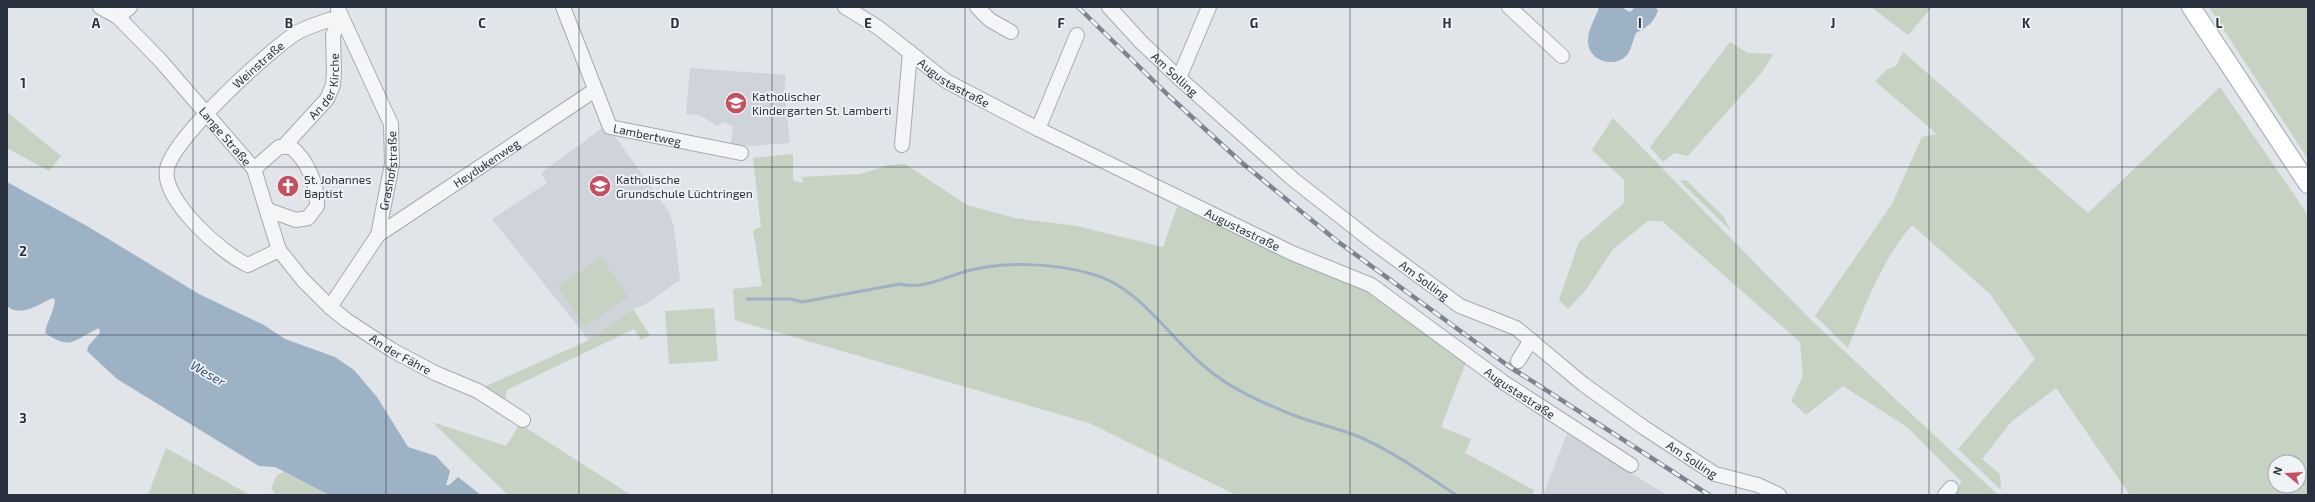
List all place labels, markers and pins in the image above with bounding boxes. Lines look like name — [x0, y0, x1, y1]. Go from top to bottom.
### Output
place label: Katholischer Kindergarten St. Lamberti — [752, 89, 891, 117]
school or university icon: Katholischer Kindergarten St. Lamberti — [723, 90, 749, 116]
place label: St. Johannes Baptist — [304, 172, 371, 200]
place label: Katholische Grundschule Lüchtringen — [616, 172, 753, 200]
church icon: St. Johannes Baptist — [275, 173, 301, 199]
school or university icon: Katholische Grundschule Lüchtringen — [587, 173, 613, 199]

